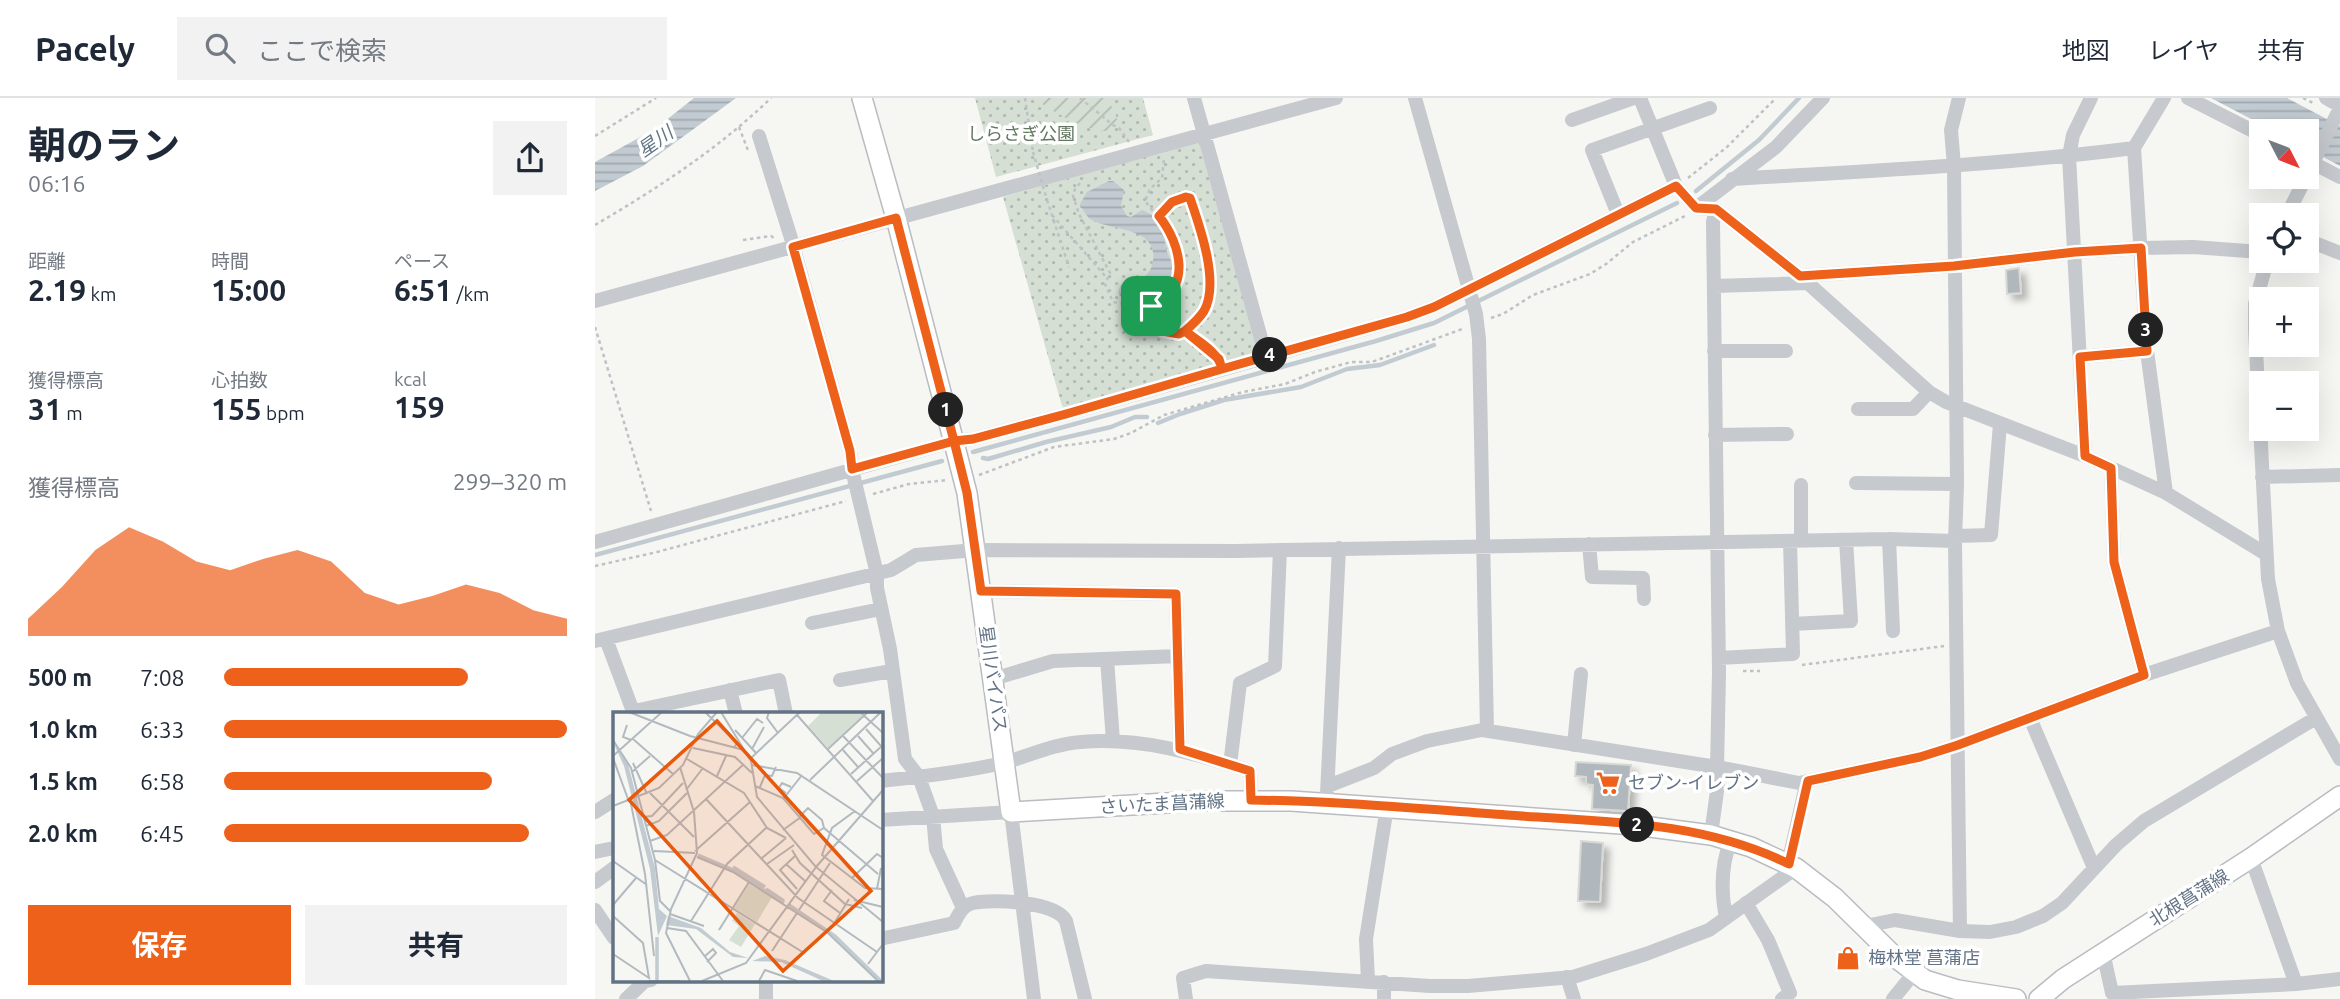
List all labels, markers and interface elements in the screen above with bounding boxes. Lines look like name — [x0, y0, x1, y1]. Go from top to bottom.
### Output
search box — [177, 17, 667, 80]
icon: search — [201, 29, 239, 67]
text: Pacely — [35, 30, 135, 67]
text: ここで検索 — [257, 36, 387, 65]
text: 地図 — [2062, 37, 2110, 64]
text: レイヤ — [2148, 37, 2219, 64]
text: 共有 — [2257, 37, 2305, 64]
north arrow — [2249, 119, 2319, 189]
map controls — [2249, 119, 2319, 441]
water label: 星川 — [633, 120, 679, 161]
button: share — [493, 121, 567, 195]
park label: しらさぎ公園 — [967, 123, 1075, 143]
text: 朝のラン — [28, 124, 180, 166]
text: 06:16 — [28, 171, 86, 196]
button: locate — [2249, 203, 2319, 273]
text: 距離 — [28, 250, 66, 272]
text: 時間 — [211, 250, 249, 272]
text: ペース — [394, 250, 450, 272]
text: 2.19 — [28, 273, 86, 307]
text: 15:00 — [211, 273, 286, 307]
text: 6:51 — [394, 273, 452, 307]
pin — [1121, 276, 1181, 336]
text: km — [86, 283, 116, 305]
text: /km — [452, 283, 490, 305]
icon: arrive — [1132, 287, 1170, 325]
button: + — [2249, 287, 2319, 357]
pin: 3 — [2129, 313, 2163, 348]
text: 3 — [2140, 318, 2151, 340]
pin: 4 — [1253, 338, 1287, 372]
text: 4 — [1264, 343, 1275, 365]
text: kcal — [394, 368, 427, 390]
text: 獲得標高 — [28, 369, 104, 391]
text: 心拍数 — [211, 369, 268, 391]
button: − — [2249, 371, 2319, 441]
text: 159 — [394, 390, 445, 424]
text: 31 — [28, 392, 62, 426]
text: 155 — [211, 392, 262, 426]
pin: 1 — [929, 392, 963, 428]
text: 1 — [940, 398, 951, 420]
text: m — [62, 402, 83, 424]
text: bpm — [262, 402, 305, 424]
text: 299–320 m — [453, 469, 567, 494]
text: 獲得標高 — [28, 475, 120, 500]
street label: 星川バイパス — [977, 624, 1011, 734]
text: 500 m — [28, 665, 92, 690]
text: 7:08 — [140, 665, 185, 690]
inset map — [613, 712, 882, 982]
text: 1.0 km — [28, 717, 98, 742]
text: 6:33 — [140, 717, 185, 742]
text: 1.5 km — [28, 769, 98, 794]
text: 6:58 — [140, 769, 185, 794]
supermarket icon: セブン-イレブン — [1594, 769, 1622, 797]
place label: セブン-イレブン — [1628, 772, 1759, 792]
street label: さいたま菖蒲線 — [1099, 790, 1225, 816]
pin: 2 — [1619, 808, 1655, 842]
text: 2 — [1631, 813, 1642, 835]
text: 2.0 km — [28, 821, 98, 846]
text: 6:45 — [140, 821, 185, 846]
street label: 北根菖蒲線 — [2145, 865, 2232, 929]
button: 保存 — [28, 905, 291, 985]
button: 共有 — [305, 905, 567, 985]
shop icon: 梅林堂 菖蒲店 — [1834, 944, 1862, 972]
place label: 梅林堂 菖蒲店 — [1868, 947, 1980, 967]

